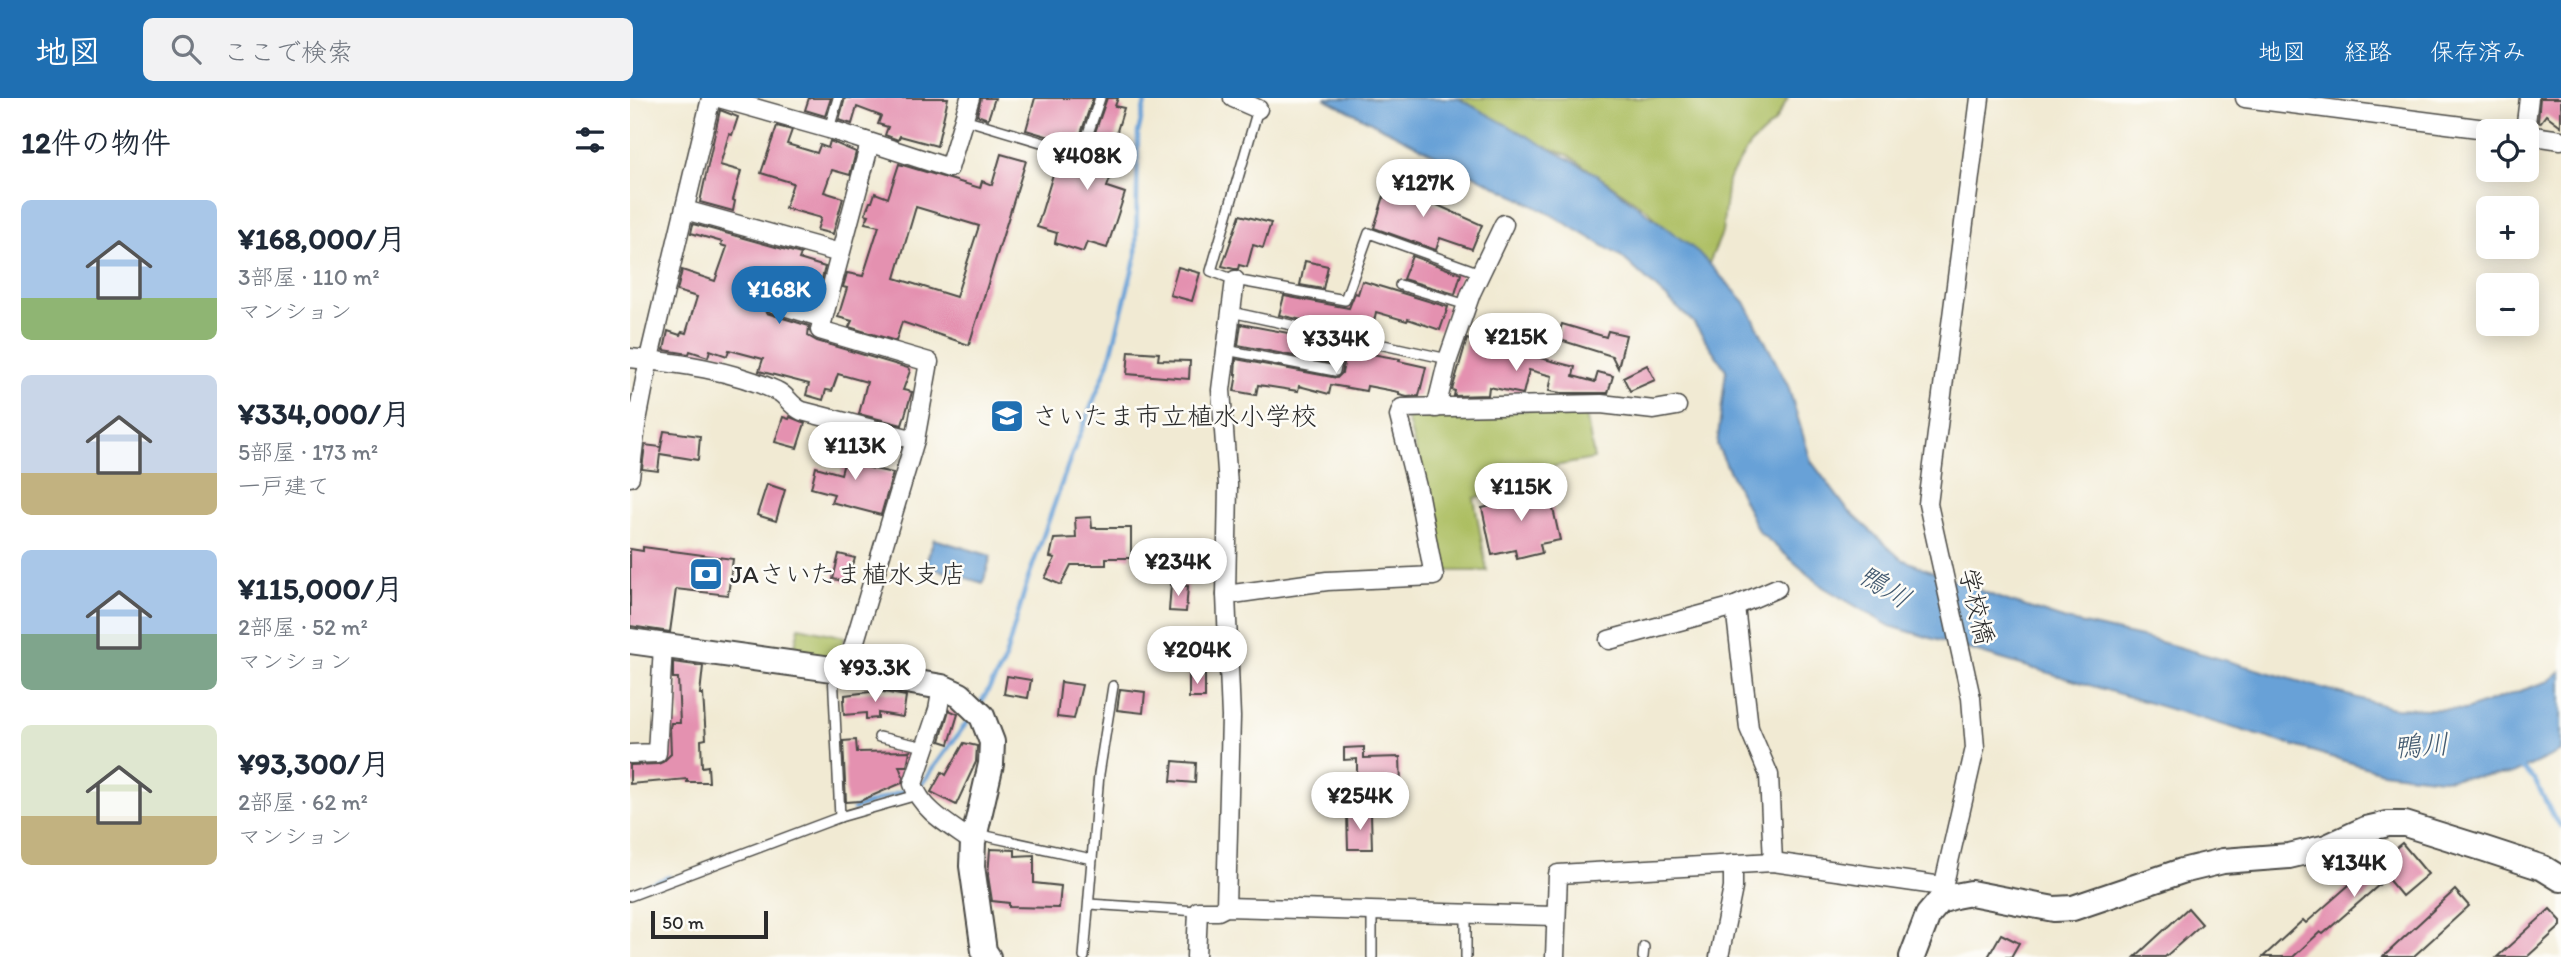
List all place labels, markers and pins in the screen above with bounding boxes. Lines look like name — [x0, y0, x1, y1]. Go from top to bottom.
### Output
pin: ¥408K — [1038, 132, 1136, 192]
pin: ¥127K — [1374, 159, 1472, 219]
pin: ¥168K — [730, 266, 828, 326]
pin: ¥215K — [1467, 314, 1565, 373]
pin: ¥334K — [1287, 316, 1385, 375]
school or university icon: さいたま市立植水小学校 — [988, 397, 1026, 435]
place label: さいたま市立植水小学校 — [1032, 400, 1317, 432]
pin: ¥113K — [806, 422, 904, 482]
pin: ¥115K — [1472, 464, 1570, 523]
pin: ¥234K — [1129, 538, 1227, 598]
bank icon: JAさいたま植水支店 — [687, 555, 725, 593]
place label: JAさいたま植水支店 — [730, 558, 966, 590]
pin: ¥204K — [1148, 626, 1246, 686]
pin: ¥93.3K — [818, 644, 932, 704]
pin: ¥254K — [1311, 772, 1409, 832]
pin: ¥134K — [2305, 840, 2403, 899]

